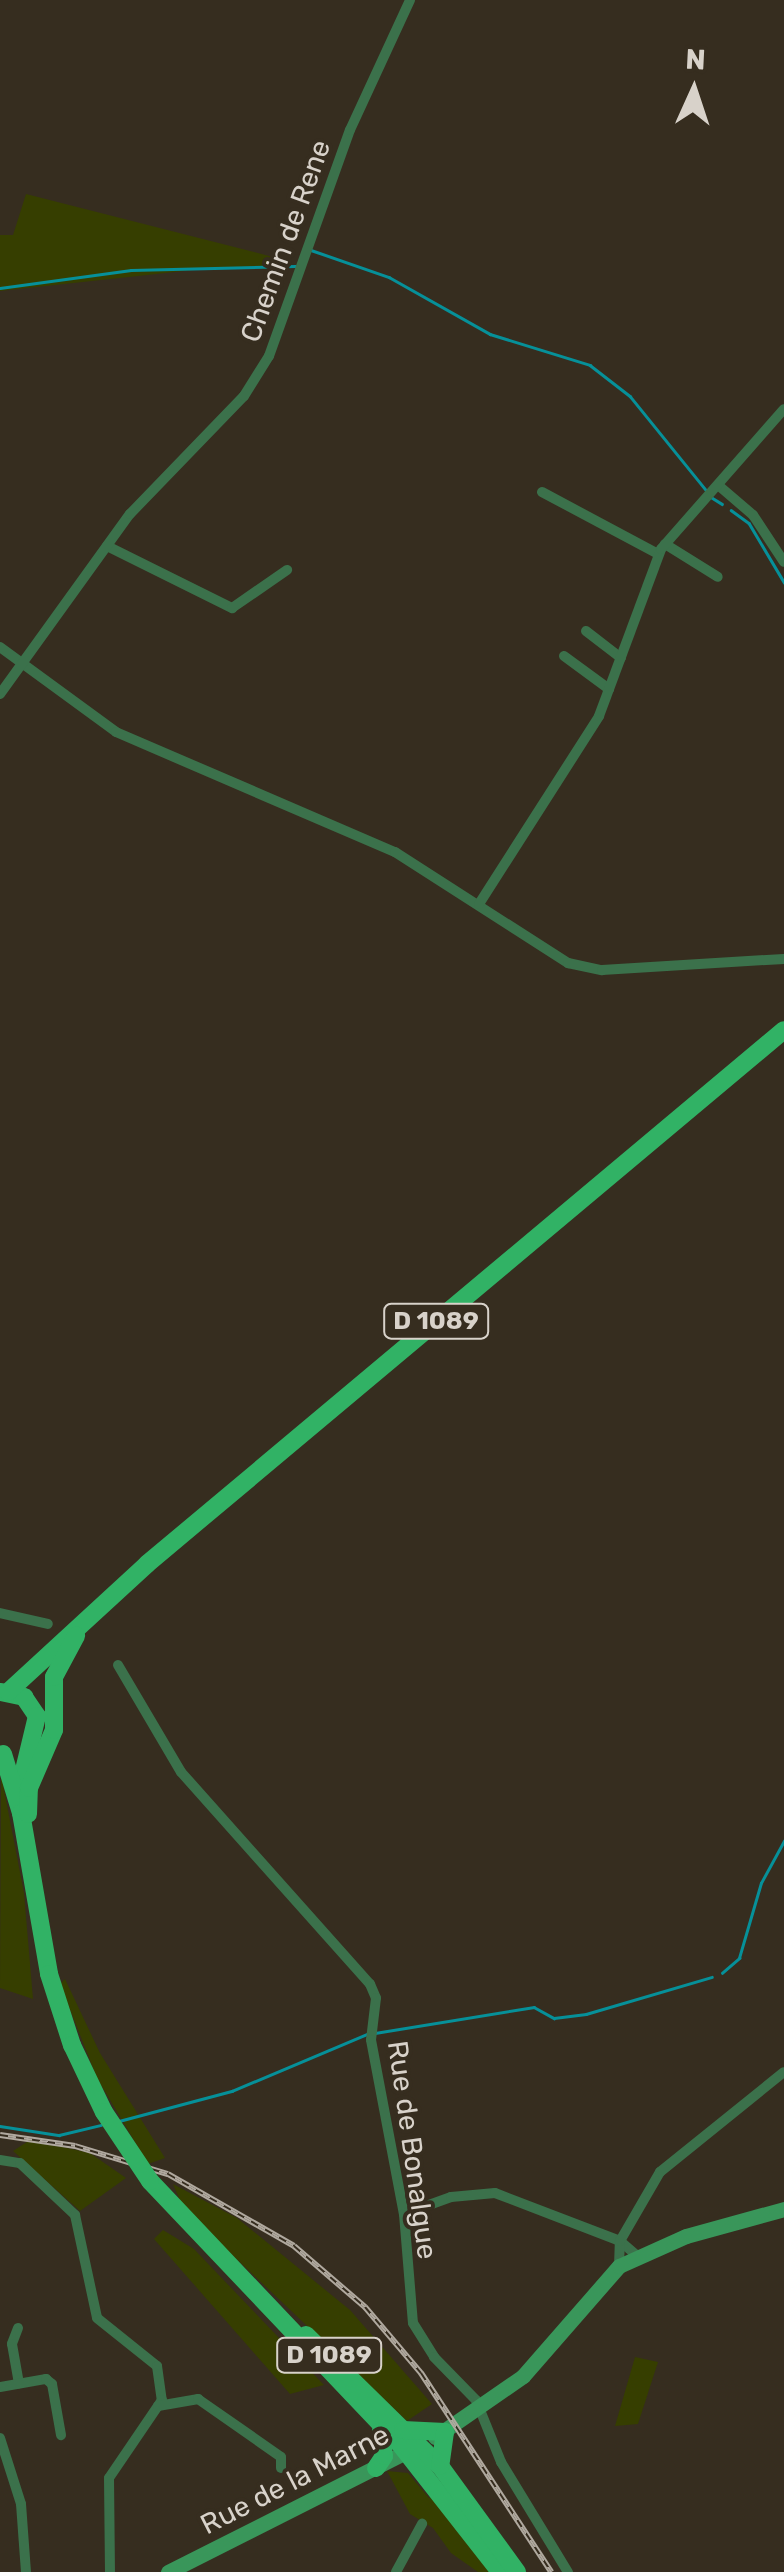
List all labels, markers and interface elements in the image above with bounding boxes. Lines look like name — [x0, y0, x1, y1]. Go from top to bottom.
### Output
north arrow — [644, 40, 744, 140]
text: N — [685, 43, 707, 77]
street label: Chemin de Rene — [234, 135, 338, 347]
road number: D 1089 — [381, 1301, 491, 1341]
street label: Rue de Bonalgue — [380, 2039, 444, 2261]
road number: D 1089 — [274, 2335, 384, 2375]
street label: Rue de la Marne — [195, 2418, 395, 2542]

